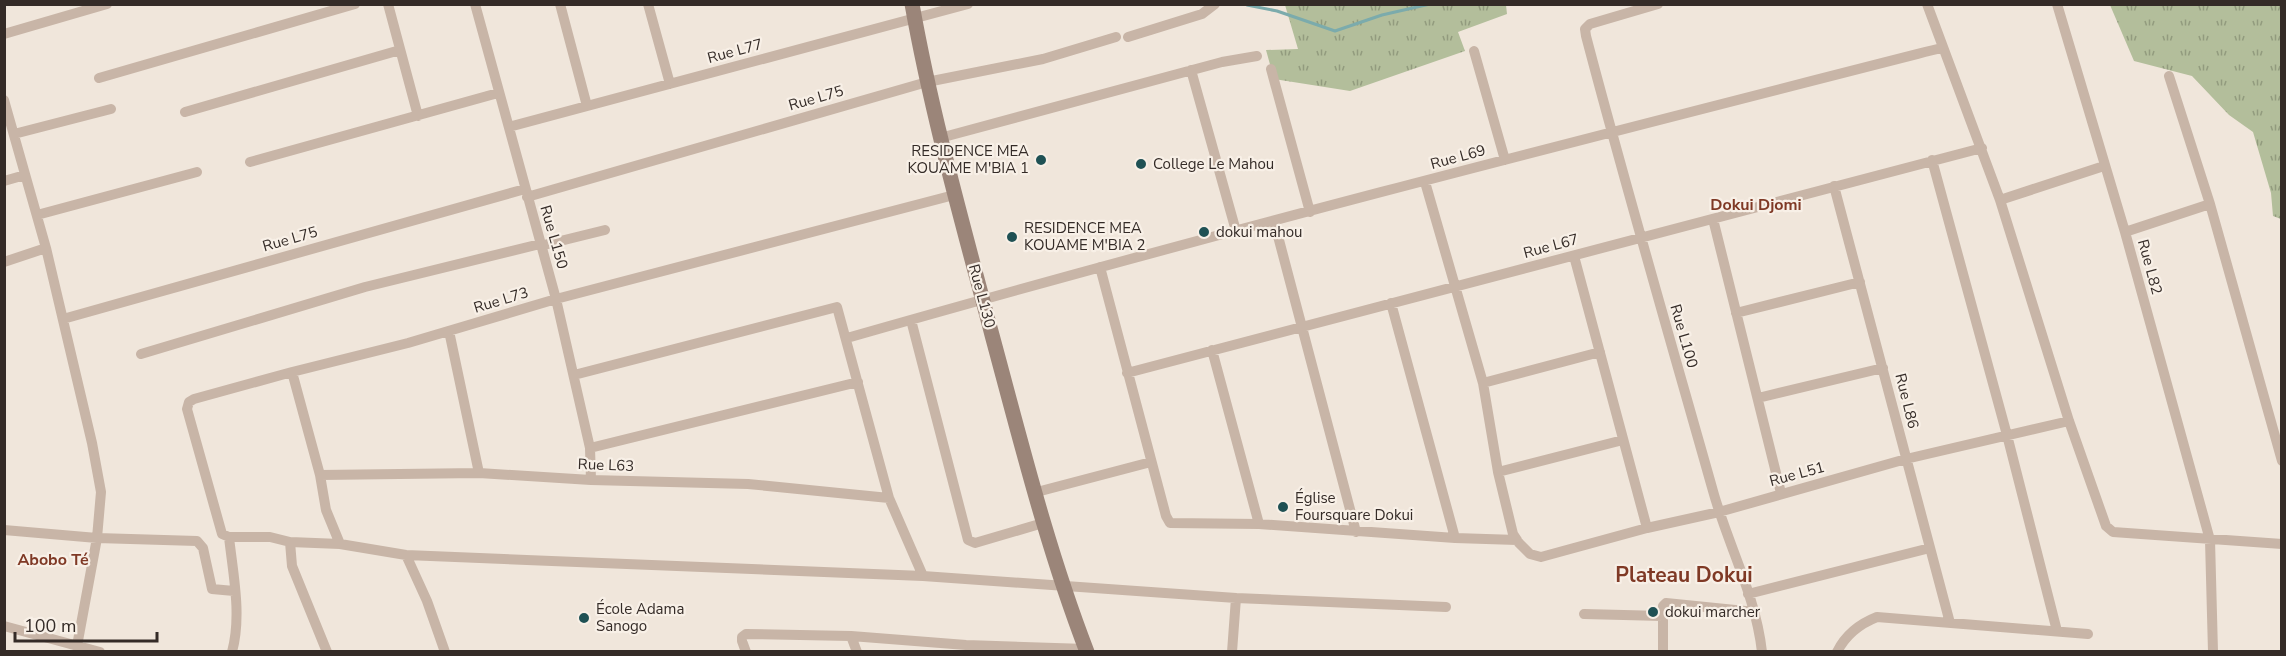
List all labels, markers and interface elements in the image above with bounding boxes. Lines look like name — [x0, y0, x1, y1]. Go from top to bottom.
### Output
street label: Rue L77 — [705, 34, 765, 68]
street label: Rue L75 — [786, 81, 846, 115]
street label: Rue L69 — [1428, 140, 1488, 174]
place label: RESIDENCE MEA KOUAME M'BIA 1 — [907, 141, 1029, 178]
marker: RESIDENCE MEA KOUAME M'BIA 1 — [1034, 153, 1048, 167]
place label: College Le Mahou — [1153, 154, 1274, 174]
marker: College Le Mahou — [1134, 157, 1148, 171]
district label: Dokui Djomi — [1710, 194, 1802, 216]
street label: Rue L150 — [535, 203, 573, 271]
place label: RESIDENCE MEA KOUAME M'BIA 2 — [1024, 218, 1146, 255]
street label: Rue L75 — [260, 222, 320, 256]
place label: dokui mahou — [1216, 222, 1302, 242]
marker: dokui mahou — [1197, 225, 1211, 239]
street label: Rue L67 — [1521, 229, 1581, 263]
marker: RESIDENCE MEA KOUAME M'BIA 2 — [1005, 230, 1019, 244]
street label: Rue L82 — [2133, 237, 2167, 297]
street label: Rue L130 — [964, 262, 1000, 330]
street label: Rue L73 — [471, 282, 531, 318]
street label: Rue L100 — [1665, 302, 1703, 370]
street label: Rue L86 — [1890, 371, 1924, 431]
street label: Rue L63 — [577, 454, 635, 476]
street label: Rue L51 — [1767, 457, 1827, 491]
place label: Église Foursquare Dokui — [1295, 488, 1413, 525]
marker: Église Foursquare Dokui — [1276, 500, 1290, 514]
district label: Abobo Té — [17, 549, 89, 571]
district label: Plateau Dokui — [1615, 561, 1753, 589]
place label: École Adama Sanogo — [596, 599, 684, 636]
place label: dokui marcher — [1665, 602, 1761, 622]
scale bar — [15, 605, 158, 643]
marker: dokui marcher — [1646, 605, 1660, 619]
marker: École Adama Sanogo — [577, 611, 591, 625]
text: 100 m — [24, 614, 76, 638]

